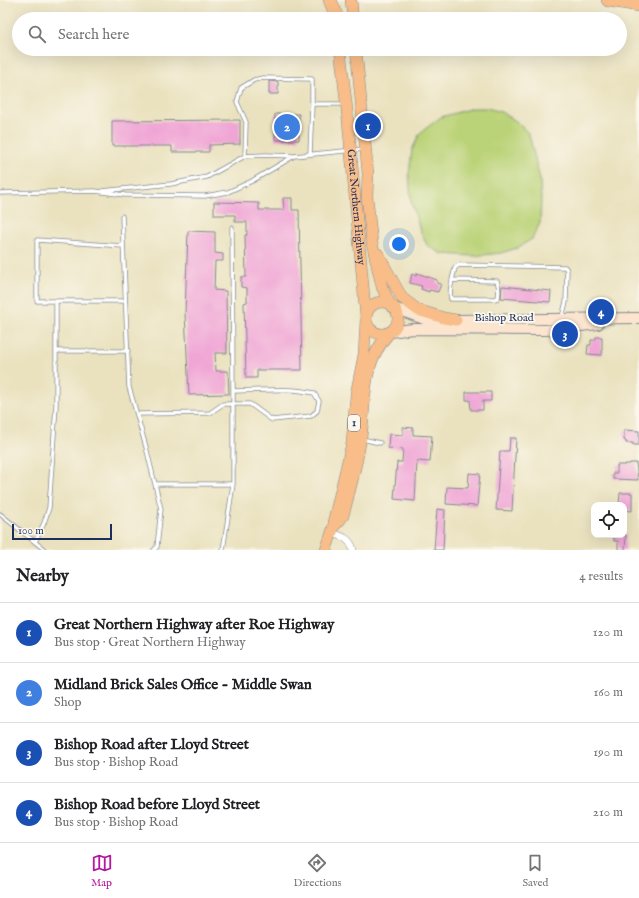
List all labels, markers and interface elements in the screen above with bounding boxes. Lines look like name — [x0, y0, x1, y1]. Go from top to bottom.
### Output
search box — [12, 12, 627, 56]
icon: search — [26, 23, 48, 45]
text: Search here — [58, 25, 129, 44]
pin: 1 — [355, 111, 381, 141]
pin: 2 — [274, 112, 300, 142]
street label: Great Northern Highway — [344, 149, 368, 266]
your location — [389, 234, 409, 254]
pin: 4 — [588, 297, 614, 327]
street label: Bishop Road — [474, 311, 534, 325]
pin: 3 — [552, 319, 578, 349]
road number: 1 — [348, 415, 360, 431]
map controls — [591, 502, 627, 538]
button: locate — [591, 502, 627, 538]
scale bar — [12, 522, 112, 541]
text: 100 m — [18, 524, 44, 538]
text: Nearby — [16, 566, 69, 587]
text: 4 results — [579, 568, 623, 585]
text: Great Northern Highway after Roe Highway — [54, 615, 334, 634]
text: 1 — [27, 624, 31, 641]
text: 120 m — [593, 624, 623, 641]
text: Bus stop · Great Northern Highway — [54, 634, 246, 651]
text: Midland Brick Sales Office - Middle Swan — [54, 675, 312, 694]
text: 2 — [26, 684, 32, 701]
text: 160 m — [593, 684, 623, 701]
text: Shop — [54, 694, 82, 711]
text: Bishop Road after Lloyd Street — [54, 735, 249, 754]
text: 3 — [27, 744, 31, 761]
text: 190 m — [593, 744, 623, 761]
text: Bus stop · Bishop Road — [54, 754, 178, 771]
text: Bishop Road before Lloyd Street — [54, 795, 260, 814]
text: 4 — [26, 804, 32, 821]
text: 210 m — [593, 804, 623, 821]
text: Bus stop · Bishop Road — [54, 814, 178, 831]
tab: Map — [91, 852, 113, 890]
tab: Directions — [294, 852, 341, 890]
tab: Saved — [522, 852, 548, 890]

